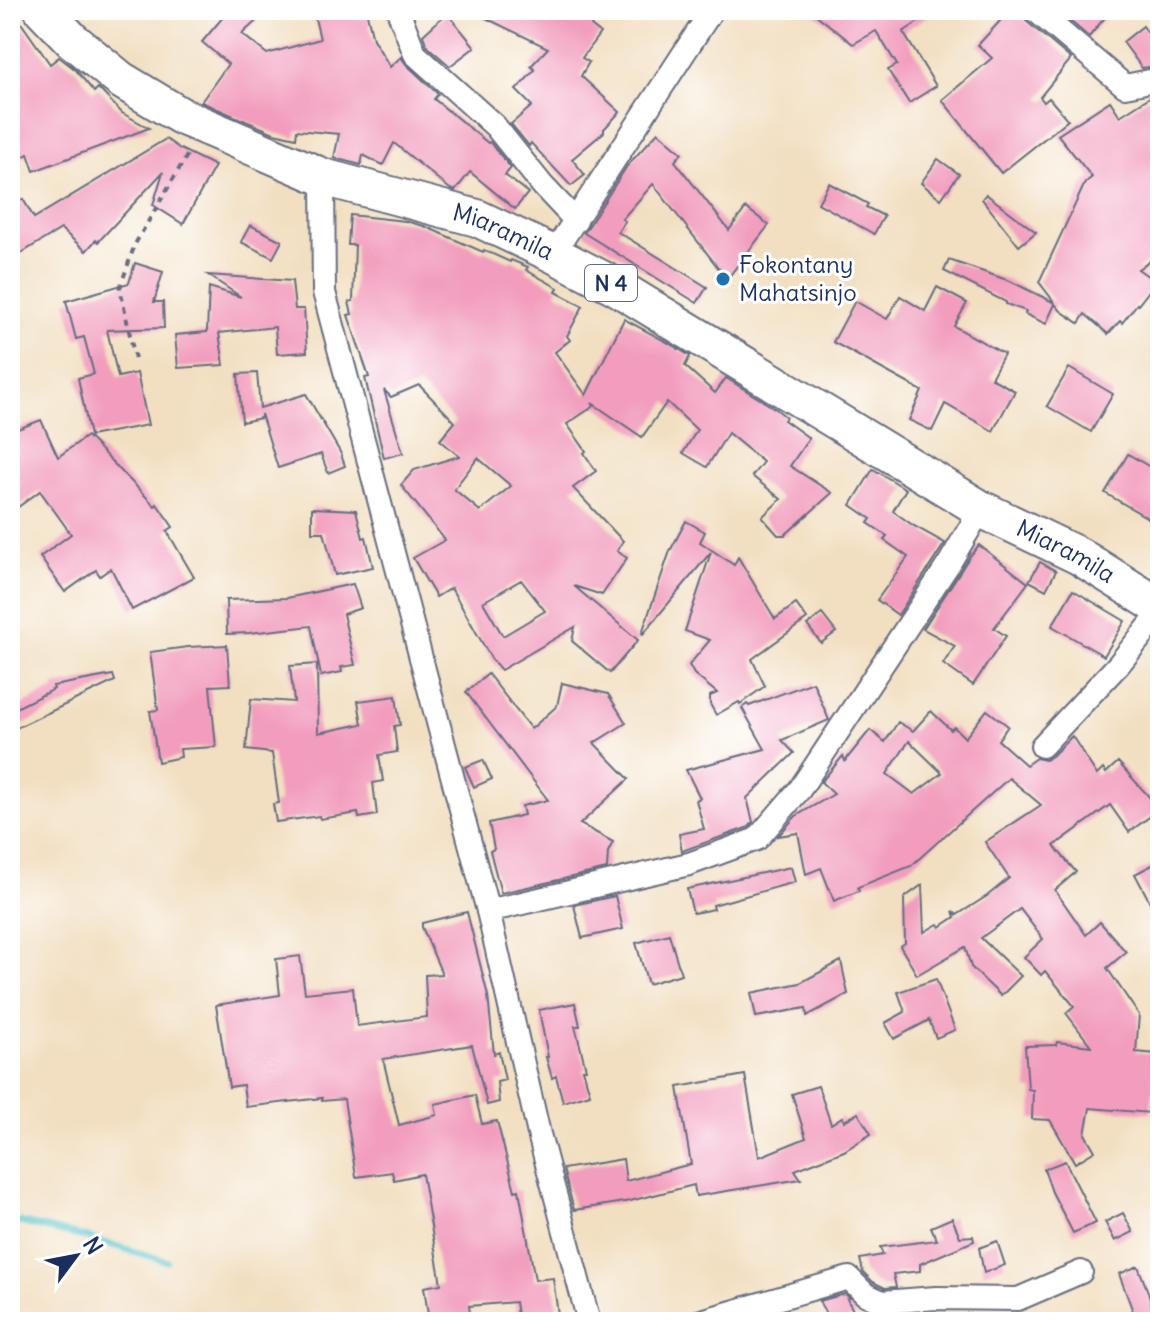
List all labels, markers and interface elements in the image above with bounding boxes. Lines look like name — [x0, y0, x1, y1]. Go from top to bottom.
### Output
street label: Miaramila — [450, 196, 559, 266]
place label: Fokontany Mahatsinjo — [739, 249, 857, 307]
road number: N 4 — [585, 265, 637, 301]
marker: Fokontany Mahatsinjo — [714, 270, 732, 288]
street label: Miaramila — [1012, 512, 1121, 589]
north arrow — [36, 1216, 116, 1296]
text: N — [77, 1232, 109, 1259]

